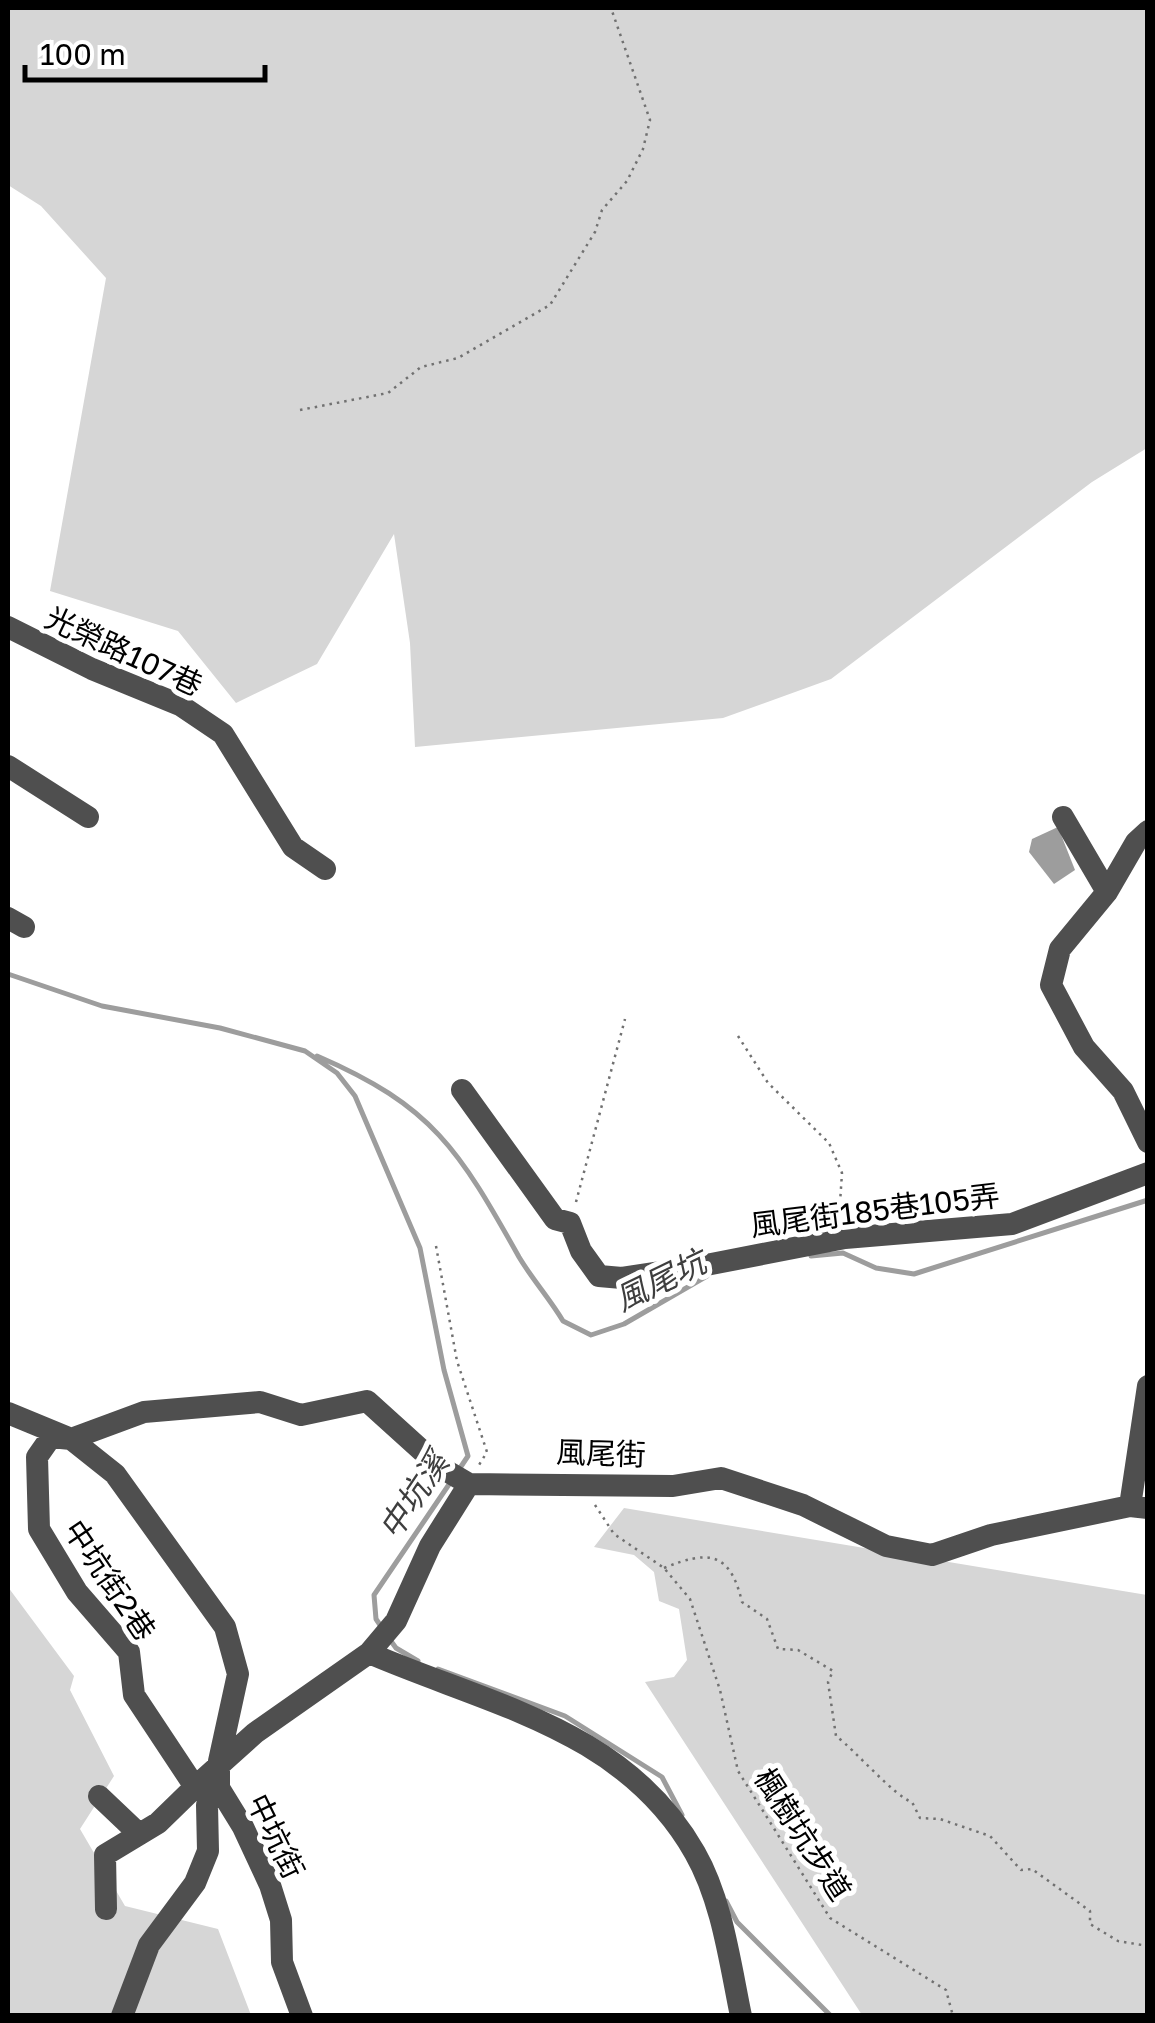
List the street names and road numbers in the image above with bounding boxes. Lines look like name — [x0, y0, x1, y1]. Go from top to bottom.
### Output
street label: 光榮路107巷 — [40, 599, 208, 703]
street label: 風尾街185巷105弄 — [748, 1177, 1002, 1243]
street label: 風尾街 — [555, 1433, 647, 1473]
street label: 中坑街2巷 — [57, 1513, 163, 1647]
street label: 楓樹坑步道 — [747, 1761, 859, 1907]
street label: 中坑街 — [240, 1788, 312, 1884]

